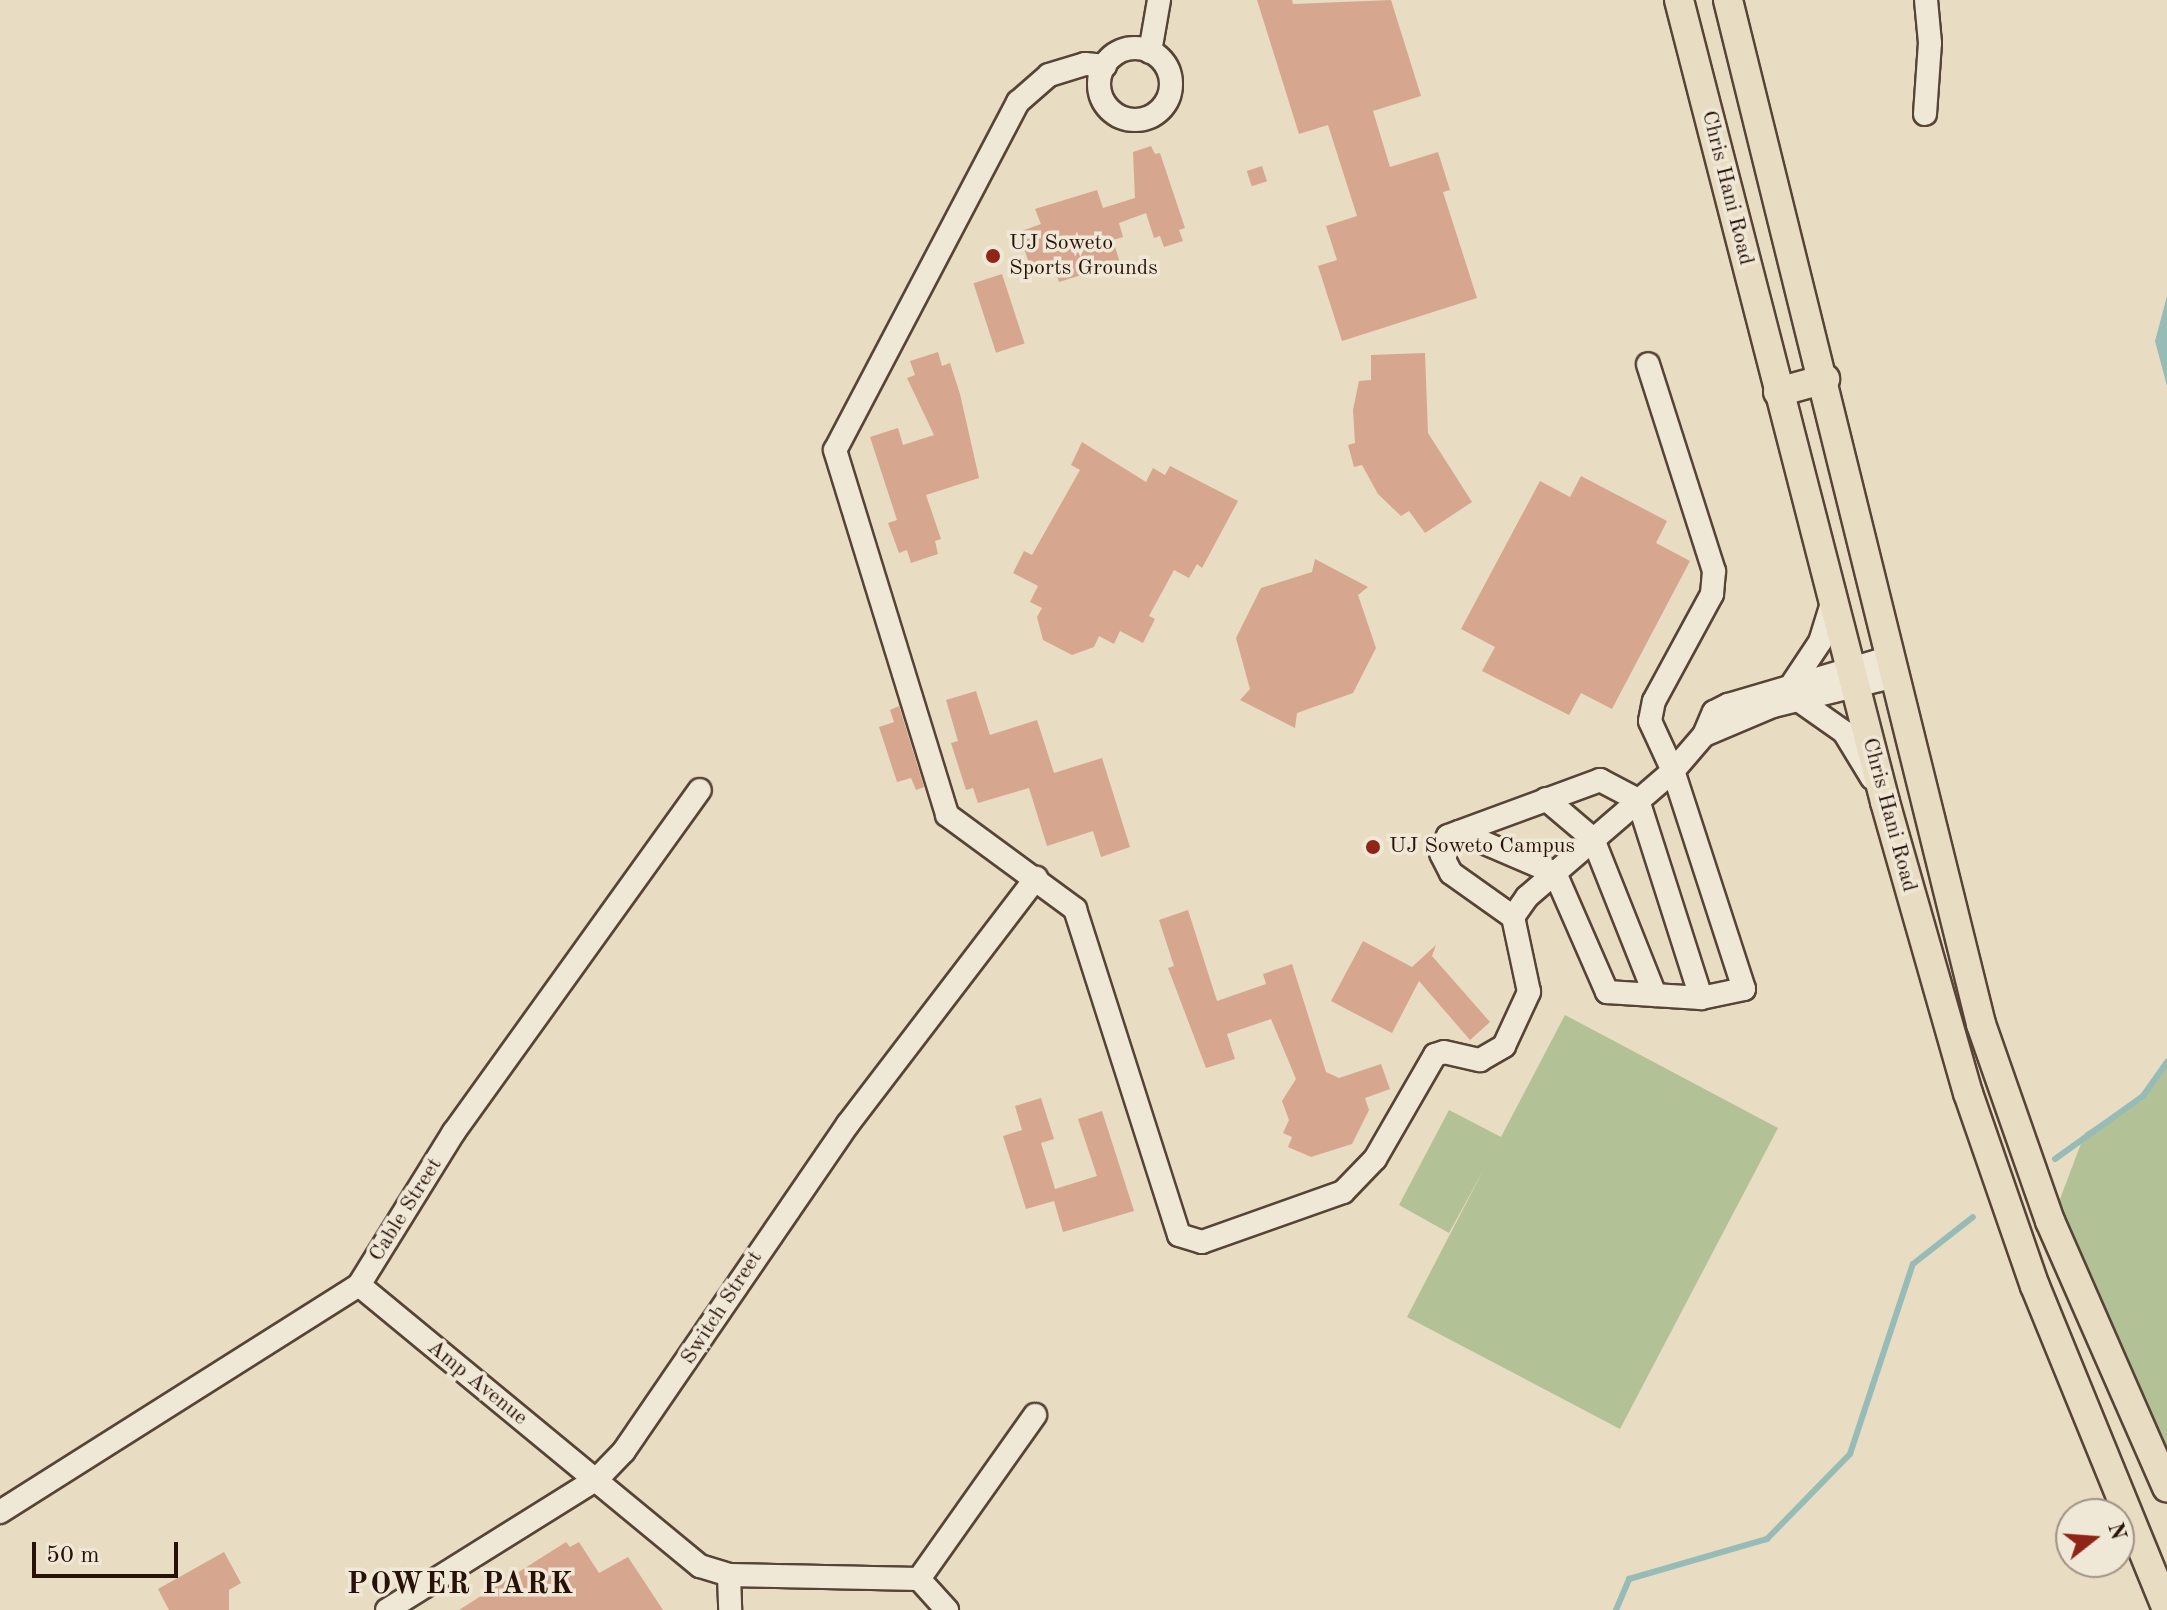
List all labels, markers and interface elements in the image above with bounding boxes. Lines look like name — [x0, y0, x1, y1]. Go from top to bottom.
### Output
street label: Chris Hani Road — [1695, 108, 1759, 268]
place label: UJ Soweto Sports Grounds — [1009, 230, 1158, 282]
marker: UJ Soweto Sports Grounds — [984, 247, 1002, 265]
street label: Chris Hani Road — [1856, 735, 1922, 895]
place label: UJ Soweto Campus — [1389, 834, 1575, 860]
marker: UJ Soweto Campus — [1364, 838, 1382, 856]
street label: Cable Street — [364, 1153, 448, 1267]
street label: Switch Street — [675, 1246, 769, 1370]
street label: Amp Avenue — [421, 1334, 533, 1432]
north arrow — [2055, 1498, 2135, 1578]
text: N — [2103, 1520, 2129, 1543]
scale bar — [36, 1526, 182, 1576]
text: 50 m — [46, 1544, 100, 1568]
district label: POWER PARK — [347, 1567, 575, 1603]

